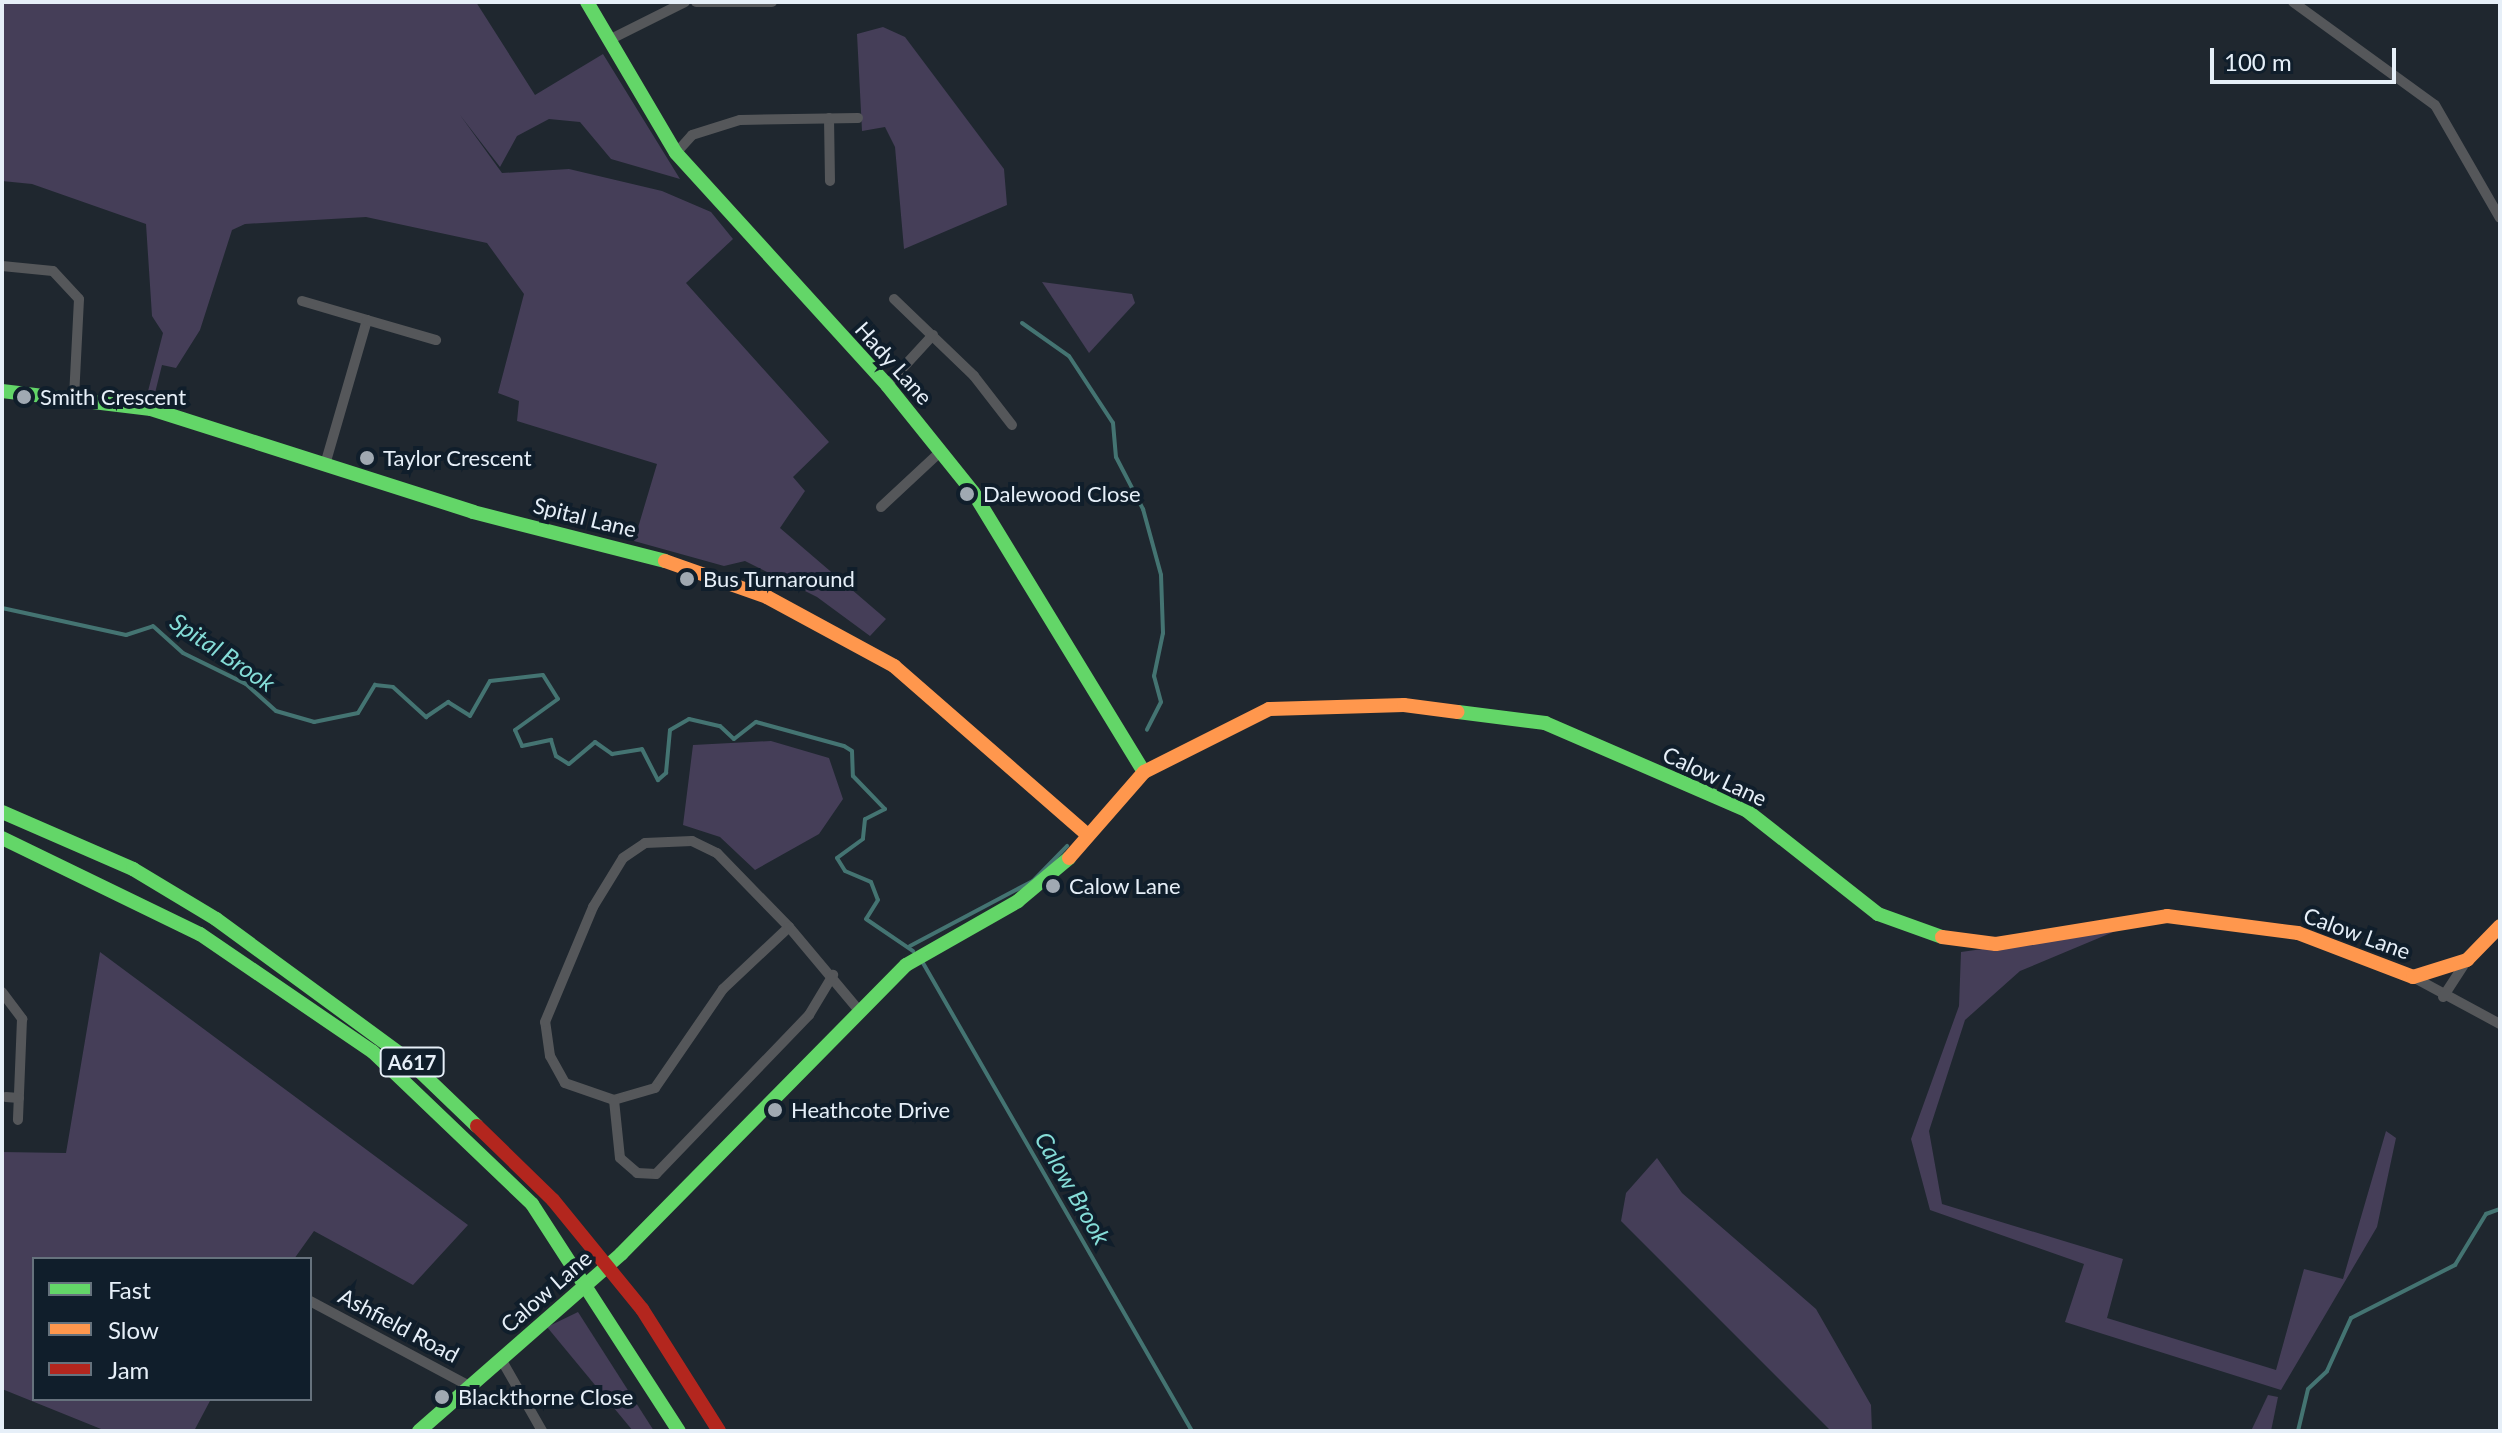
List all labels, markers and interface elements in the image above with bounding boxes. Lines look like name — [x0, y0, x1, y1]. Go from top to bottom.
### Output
scale bar — [2214, 32, 2400, 82]
text: 100 m — [2224, 47, 2292, 76]
street label: Hady Lane — [850, 316, 938, 410]
place label: Smith Crescent — [40, 384, 186, 410]
marker: Smith Crescent — [15, 388, 33, 406]
place label: Taylor Crescent — [383, 445, 532, 471]
marker: Taylor Crescent — [358, 449, 376, 467]
place label: Dalewood Close — [983, 481, 1141, 507]
marker: Dalewood Close — [958, 485, 976, 503]
street label: Spital Lane — [531, 491, 639, 543]
place label: Bus Turnaround — [703, 566, 855, 592]
marker: Bus Turnaround — [678, 570, 696, 588]
water label: Spital Brook — [165, 607, 281, 697]
street label: Calow Lane — [1659, 740, 1771, 812]
place label: Calow Lane — [1069, 873, 1181, 899]
marker: Calow Lane — [1044, 877, 1062, 895]
street label: Calow Lane — [2300, 901, 2414, 965]
road number: A617 — [378, 1046, 446, 1078]
place label: Heathcote Drive — [791, 1097, 950, 1123]
marker: Heathcote Drive — [766, 1101, 784, 1119]
water label: Calow Brook — [1029, 1126, 1117, 1250]
street label: Calow Lane — [495, 1244, 597, 1338]
legend — [32, 1257, 312, 1401]
text: Fast — [108, 1275, 151, 1304]
street label: Ashfield Road — [334, 1282, 464, 1368]
text: Slow — [108, 1315, 159, 1344]
text: Jam — [108, 1355, 149, 1384]
place label: Blackthorne Close — [458, 1384, 633, 1410]
marker: Blackthorne Close — [433, 1388, 451, 1406]

